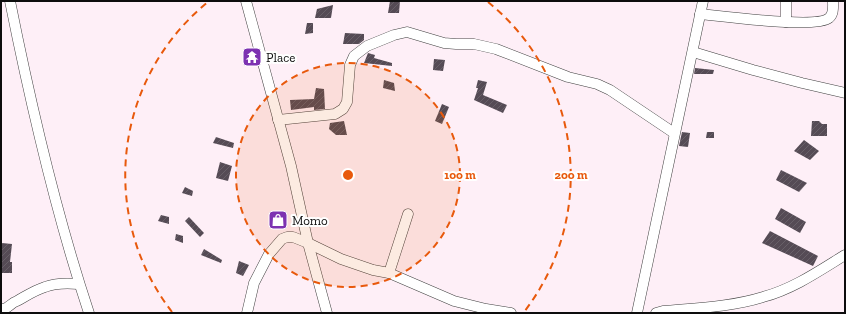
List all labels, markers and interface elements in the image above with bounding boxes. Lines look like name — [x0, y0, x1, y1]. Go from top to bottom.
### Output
temple icon: Place — [241, 46, 263, 68]
place label: Place — [266, 50, 295, 65]
centre of rings — [341, 168, 355, 182]
text: 100 m — [444, 168, 476, 182]
text: 200 m — [554, 168, 588, 182]
shop icon: Momo — [267, 209, 289, 231]
place label: Momo — [292, 213, 328, 228]

